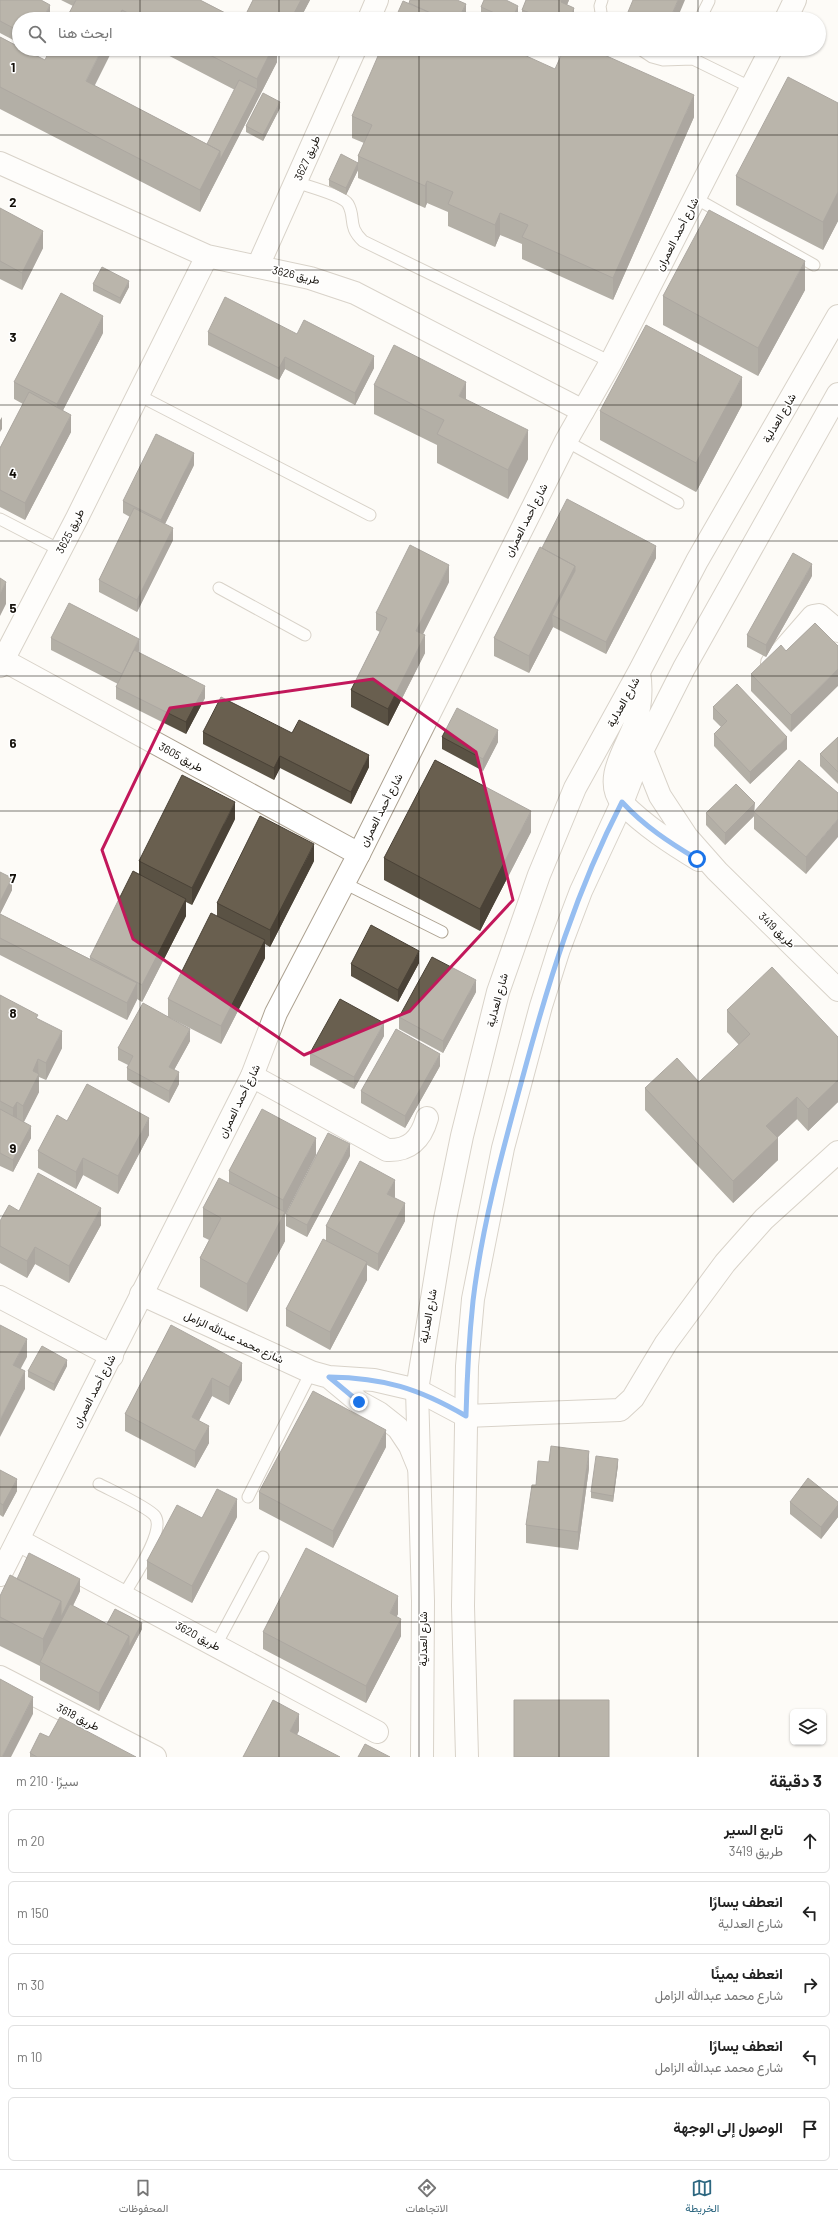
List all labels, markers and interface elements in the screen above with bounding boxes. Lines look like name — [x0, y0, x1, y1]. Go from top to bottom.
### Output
search box — [12, 12, 826, 56]
icon: search — [26, 23, 48, 45]
text: ابحث هنا — [58, 23, 112, 41]
text: 1 — [11, 59, 15, 75]
street label: طريق 3627 — [291, 133, 323, 183]
text: 2 — [9, 194, 17, 210]
street label: شارع أحمد العمران — [653, 195, 703, 273]
street label: طريق 3626 — [271, 263, 321, 287]
text: 3 — [9, 329, 17, 345]
street label: شارع العدلية — [759, 390, 800, 446]
text: 4 — [9, 465, 17, 481]
street label: شارع أحمد العمران — [502, 481, 552, 559]
street label: طريق 3625 — [53, 506, 87, 556]
text: 5 — [9, 600, 17, 616]
street label: شارع العدلية — [604, 674, 643, 730]
text: 6 — [10, 735, 17, 751]
street label: طريق 3605 — [156, 739, 206, 775]
street label: شارع أحمد العمران — [357, 771, 407, 849]
route start — [688, 850, 706, 868]
text: 7 — [10, 870, 17, 886]
street label: طريق 3419 — [756, 909, 798, 951]
street label: شارع العدلية — [483, 971, 512, 1029]
text: 8 — [9, 1005, 17, 1021]
street label: شارع أحمد العمران — [215, 1062, 264, 1141]
text: 9 — [10, 1140, 17, 1156]
street label: شارع العدلية — [416, 1287, 441, 1345]
street label: شارع محمد عبدالله الزامل — [181, 1308, 286, 1367]
street label: شارع أحمد العمران — [70, 1352, 120, 1430]
route end — [350, 1393, 368, 1411]
street label: شارع العدلية — [416, 1611, 431, 1667]
street label: طريق 3620 — [173, 1618, 223, 1654]
street label: طريق 3618 — [54, 1700, 102, 1734]
map controls — [790, 1709, 826, 1745]
button: layers — [790, 1709, 826, 1745]
text: 3 دقيقة — [769, 1770, 822, 1790]
text: سيرًا · 210 m — [16, 1773, 79, 1789]
text: تابع السير — [724, 1820, 783, 1838]
icon: ahead — [799, 1830, 821, 1852]
text: 20 m — [17, 1833, 45, 1849]
text: طريق 3419 — [729, 1843, 783, 1859]
text: انعطف يسارًا — [709, 1892, 783, 1910]
icon: left — [799, 1902, 821, 1924]
text: 150 m — [17, 1905, 49, 1921]
text: شارع العدلية — [718, 1915, 783, 1931]
text: انعطف يمينًا — [711, 1964, 783, 1982]
icon: right — [799, 1974, 821, 1996]
text: 30 m — [17, 1977, 44, 1993]
text: شارع محمد عبدالله الزامل — [655, 1987, 783, 2003]
text: انعطف يسارًا — [709, 2036, 783, 2054]
icon: left — [799, 2046, 821, 2068]
text: 10 m — [17, 2049, 42, 2065]
text: شارع محمد عبدالله الزامل — [655, 2059, 783, 2075]
text: الوصول إلى الوجهة — [673, 2118, 783, 2136]
icon: arrive — [799, 2118, 821, 2140]
tab: المحفوظات — [119, 2177, 168, 2218]
tab: الاتجاهات — [405, 2177, 448, 2218]
tab: الخريطة — [685, 2177, 719, 2218]

